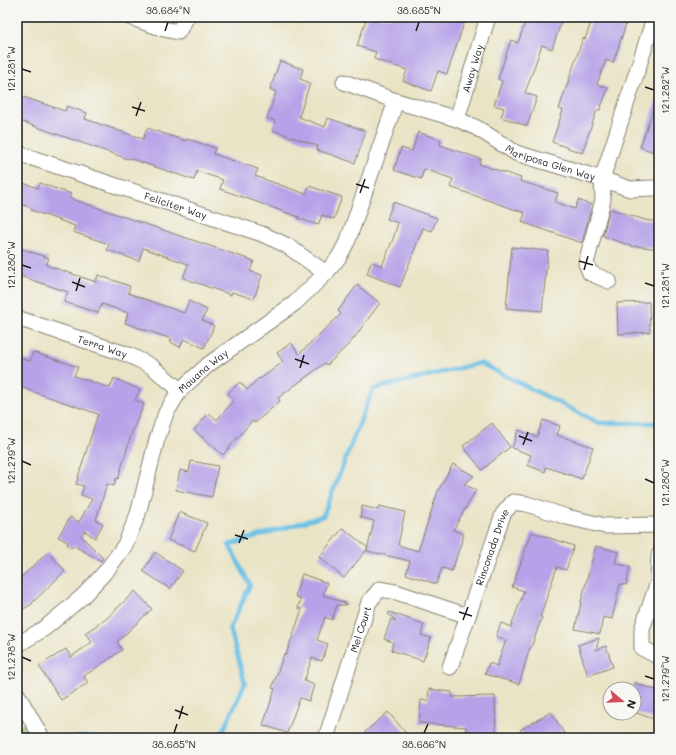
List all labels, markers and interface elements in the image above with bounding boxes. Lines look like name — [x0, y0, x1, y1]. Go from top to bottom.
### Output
text: 38.684°N — [146, 3, 190, 17]
text: 38.685°N — [397, 3, 441, 17]
street label: Away Way — [459, 43, 486, 94]
text: 121.281°W — [4, 46, 18, 92]
text: 121.282°W — [658, 66, 672, 114]
street label: Mariposa Glen Way — [503, 141, 597, 184]
street label: Feliciter Way — [142, 189, 209, 222]
text: 121.280°W — [4, 241, 18, 289]
text: 121.281°W — [658, 263, 672, 309]
street label: Terra Way — [76, 332, 129, 361]
street label: Mauana Way — [175, 346, 231, 396]
text: 121.279°W — [4, 437, 18, 485]
text: 121.280°W — [658, 459, 672, 507]
street label: Rinconada Drive — [472, 505, 512, 588]
street label: Mel Court — [346, 604, 374, 654]
text: 121.278°W — [4, 633, 18, 681]
text: 121.279°W — [658, 655, 672, 703]
north arrow — [602, 681, 642, 721]
text: N — [623, 698, 640, 711]
text: 38.685°N — [152, 737, 196, 751]
text: 38.686°N — [402, 737, 446, 751]

